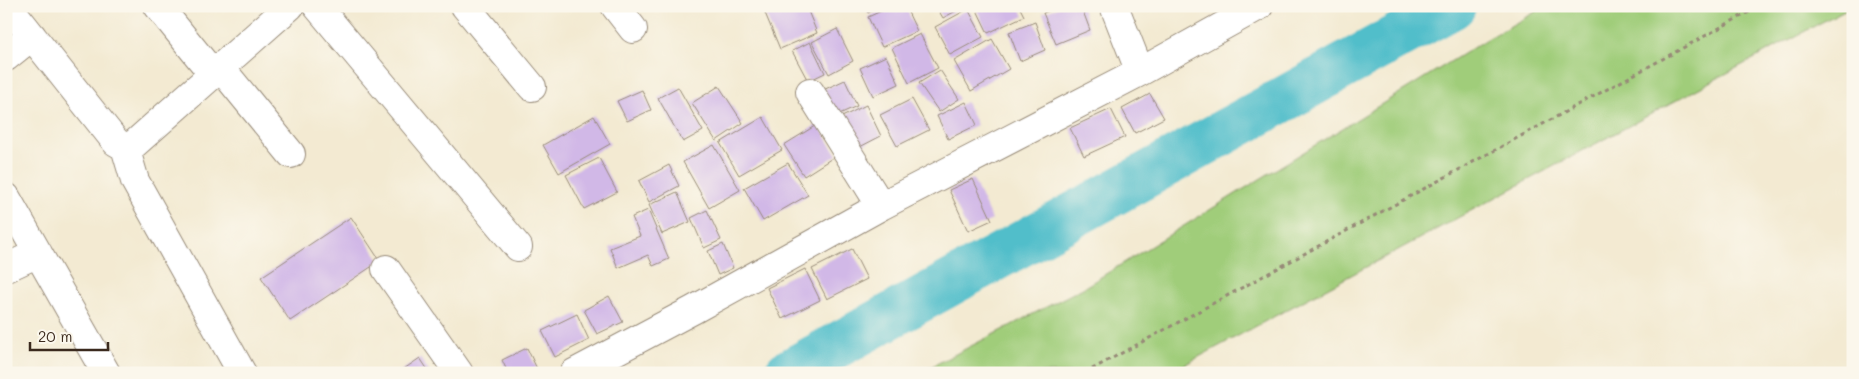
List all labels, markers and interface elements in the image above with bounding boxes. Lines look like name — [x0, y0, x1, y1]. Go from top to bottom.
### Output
scale bar — [30, 319, 108, 351]
text: 20 m — [38, 326, 72, 346]

